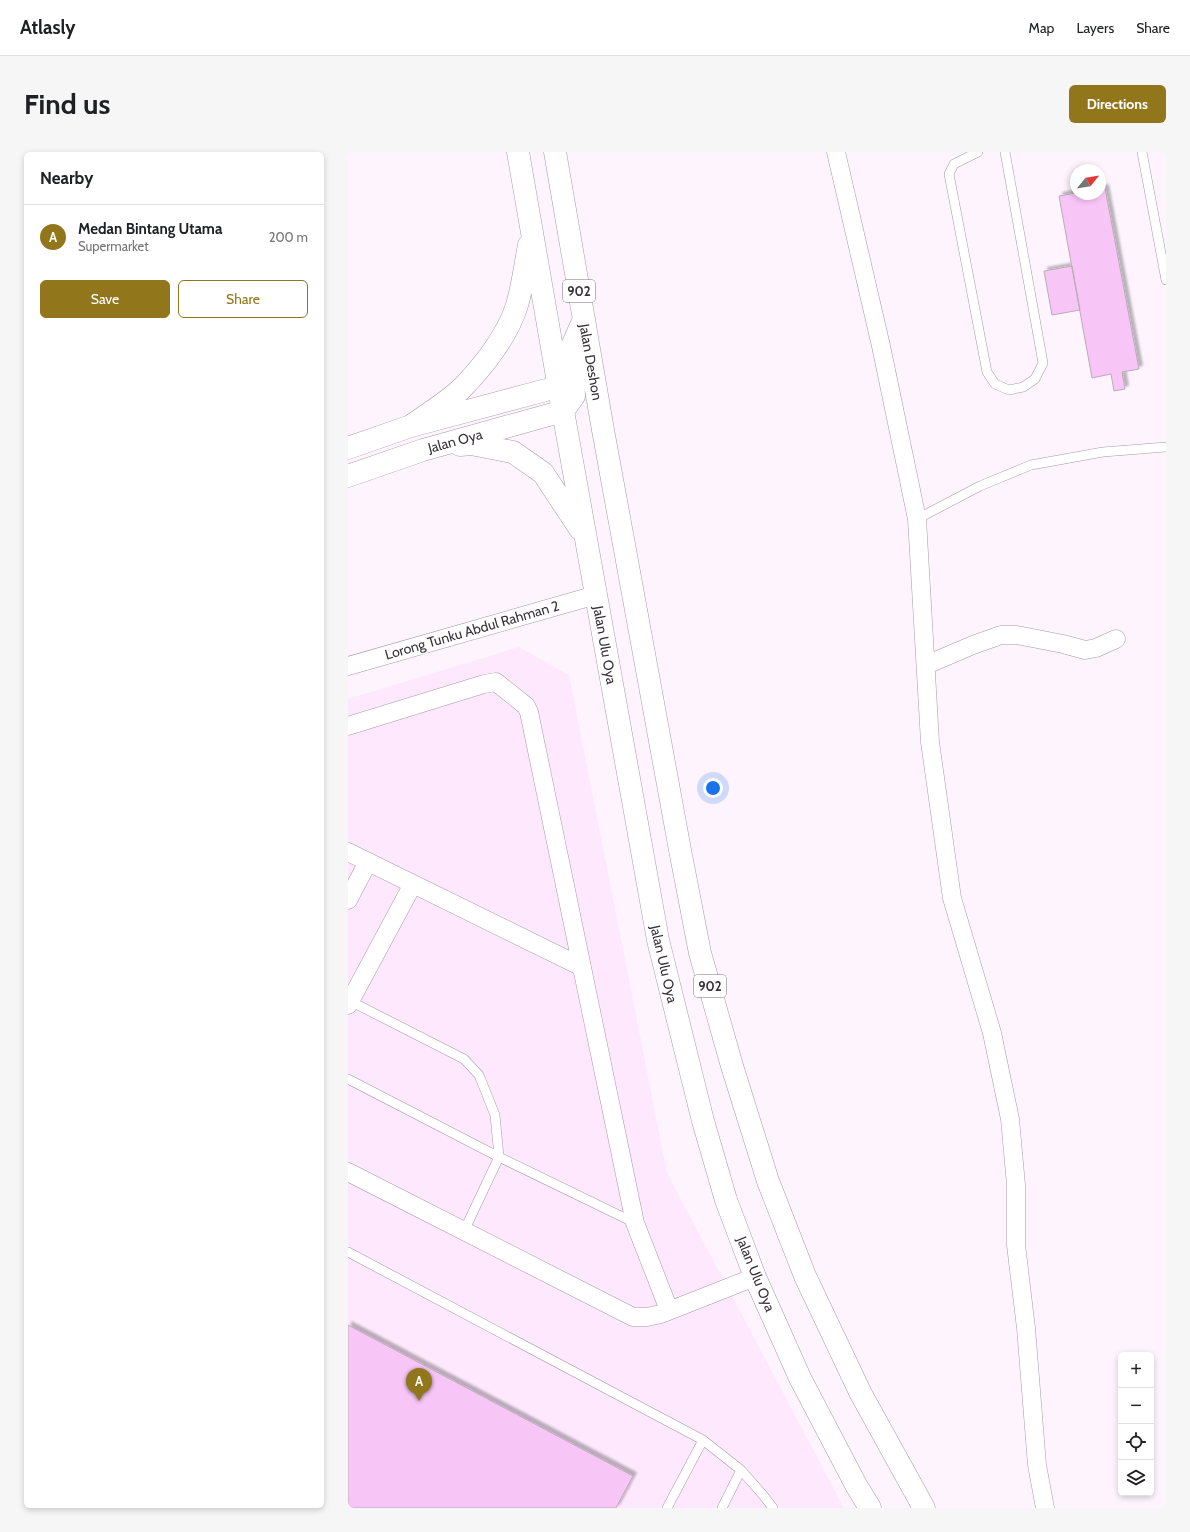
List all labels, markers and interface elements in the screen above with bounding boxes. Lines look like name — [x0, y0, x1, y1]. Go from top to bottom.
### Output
text: Atlasly — [20, 16, 76, 39]
text: Map — [1029, 19, 1054, 37]
text: Layers — [1076, 19, 1114, 37]
text: Share — [1136, 19, 1170, 37]
button: Directions — [1069, 85, 1166, 123]
text: Find us — [24, 87, 110, 121]
north arrow — [1070, 164, 1106, 200]
text: Nearby — [40, 168, 93, 188]
text: Medan Bintang Utama — [78, 220, 222, 238]
text: A — [49, 229, 57, 245]
text: 200 m — [269, 229, 308, 245]
text: Supermarket — [78, 238, 149, 254]
button: Save — [40, 280, 170, 318]
button: Share — [178, 280, 308, 318]
road number: 902 — [563, 280, 595, 302]
street label: Jalan Deshon — [575, 321, 607, 402]
street label: Jalan Oya — [425, 425, 484, 457]
street label: Lorong Tunku Abdul Rahman 2 — [383, 596, 561, 664]
street label: Jalan Ulu Oya — [589, 603, 621, 686]
your location — [703, 778, 723, 798]
street label: Jalan Ulu Oya — [646, 922, 682, 1005]
road number: 902 — [694, 975, 726, 997]
street label: Jalan Ulu Oya — [732, 1233, 779, 1314]
map controls — [1118, 1352, 1154, 1496]
button: + — [1118, 1352, 1154, 1388]
pin: A — [406, 1368, 432, 1401]
button: − — [1118, 1388, 1154, 1424]
button: locate — [1118, 1424, 1154, 1460]
button: layers — [1118, 1460, 1154, 1496]

